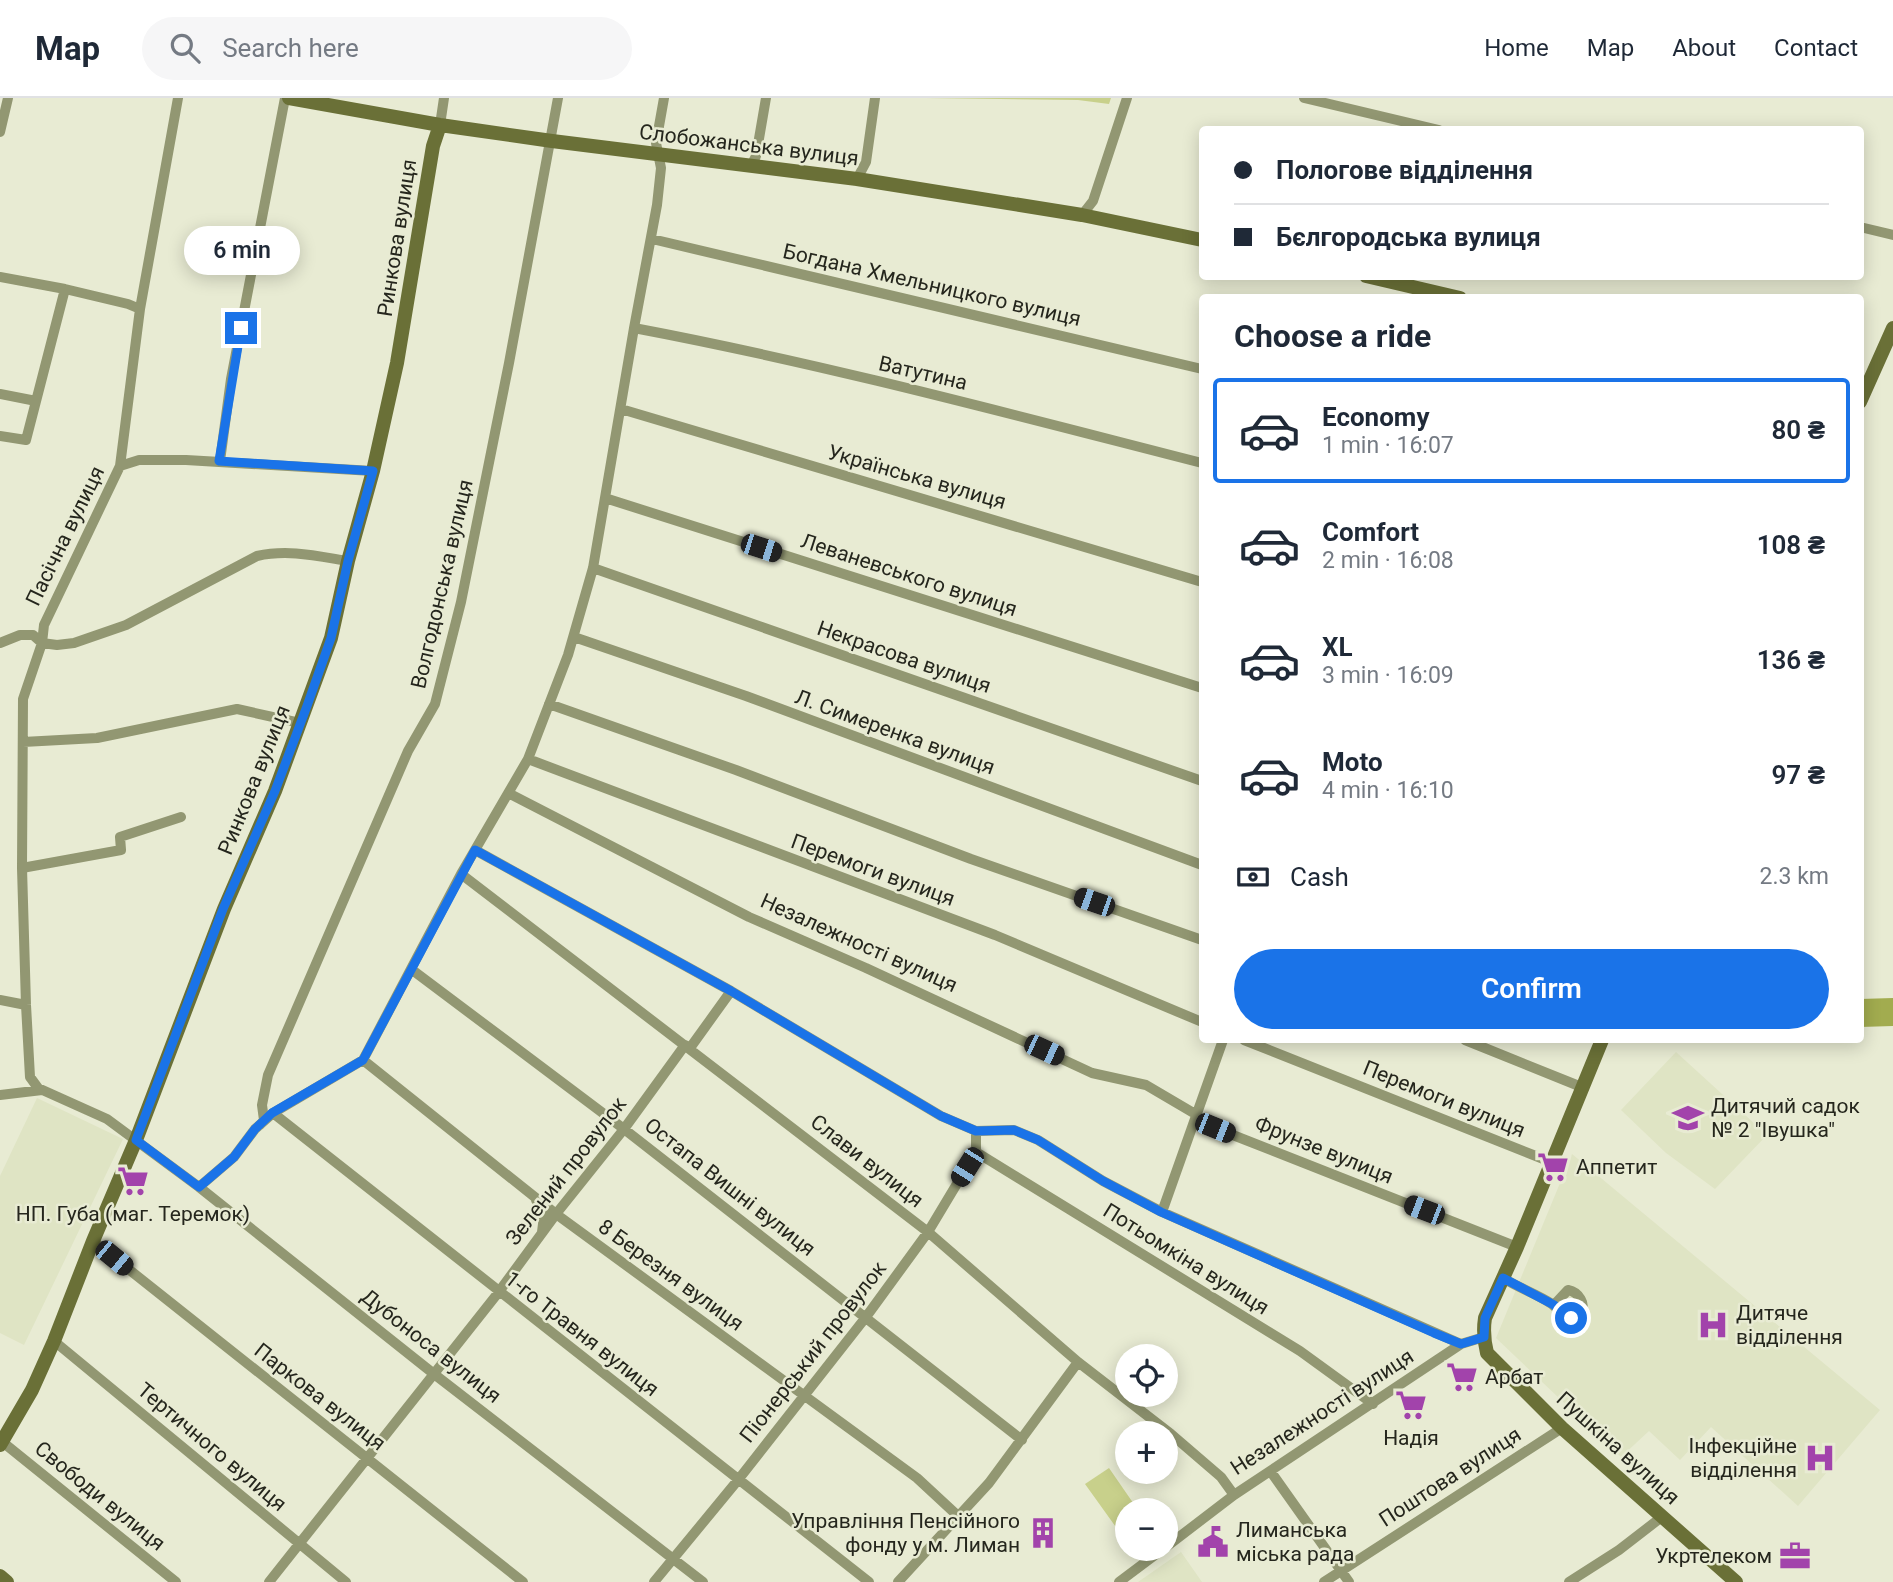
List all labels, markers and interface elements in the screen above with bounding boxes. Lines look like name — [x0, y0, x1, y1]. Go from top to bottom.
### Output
search box — [142, 17, 632, 80]
text: Map — [35, 29, 100, 68]
icon: search — [166, 29, 204, 67]
text: Search here — [222, 33, 359, 63]
text: Home — [1484, 34, 1549, 62]
text: Map — [1587, 34, 1634, 62]
text: About — [1672, 34, 1736, 62]
text: Contact — [1774, 34, 1858, 62]
street label: Слобожанська вулиця — [638, 120, 860, 170]
text: Пологове відділення — [1276, 155, 1533, 185]
street label: Ринкова вулиця — [373, 158, 421, 318]
text: Бєлгородська вулиця — [1276, 222, 1541, 252]
callout: 6 min — [183, 226, 299, 275]
text: 6 min — [213, 237, 271, 264]
street label: Богдана Хмельницкого вулиця — [781, 239, 1083, 331]
route end — [225, 312, 257, 344]
text: Choose a ride — [1234, 317, 1431, 355]
street label: Ватутина — [876, 351, 970, 395]
icon: car — [1238, 399, 1301, 462]
text: Economy — [1322, 402, 1429, 432]
text: 80 ₴ — [1771, 415, 1825, 445]
text: 1 min · 16:07 — [1322, 432, 1454, 459]
street label: Українська вулиця — [825, 440, 1009, 514]
street label: Пасічна вулиця — [21, 462, 109, 610]
street label: Волгодонська вулиця — [406, 477, 478, 691]
icon: car — [1238, 514, 1301, 577]
text: Comfort — [1322, 517, 1419, 547]
street label: Леваневського вулиця — [798, 529, 1020, 621]
text: 108 ₴ — [1757, 530, 1825, 560]
car — [738, 532, 785, 564]
text: 2 min · 16:08 — [1322, 547, 1454, 574]
street label: Некрасова вулиця — [814, 616, 994, 698]
icon: car — [1238, 629, 1301, 692]
text: XL — [1322, 632, 1353, 662]
text: 136 ₴ — [1757, 645, 1825, 675]
text: 3 min · 16:09 — [1322, 662, 1454, 689]
street label: Л. Симеренка вулиця — [792, 685, 998, 779]
street label: Ринкова вулиця — [213, 702, 295, 858]
icon: car — [1238, 744, 1301, 807]
text: Moto — [1322, 747, 1383, 777]
text: 97 ₴ — [1771, 760, 1825, 790]
text: 4 min · 16:10 — [1322, 777, 1454, 804]
street label: Перемоги вулиця — [788, 829, 958, 911]
icon: cash — [1234, 858, 1272, 896]
text: Cash — [1290, 862, 1349, 892]
text: 2.3 km — [1760, 863, 1829, 890]
car — [1071, 885, 1118, 919]
street label: Незалежності вулиця — [757, 889, 961, 997]
button: Confirm — [1234, 949, 1829, 1029]
car — [1021, 1032, 1068, 1068]
street label: Перемоги вулиця — [1360, 1056, 1528, 1142]
street label: Зелений провулок — [501, 1092, 632, 1250]
place label: Дитячий садок № 2 "Івушка" — [1711, 1094, 1860, 1142]
school or university icon: Дитячий садок № 2 "Івушка" — [1671, 1101, 1705, 1135]
street label: Слави вулиця — [806, 1110, 928, 1212]
car — [1192, 1110, 1239, 1146]
street label: Фрунзе вулиця — [1251, 1111, 1397, 1189]
street label: Остапа Вишні вулиця — [640, 1113, 820, 1261]
car — [947, 1144, 988, 1190]
supermarket icon: Аппетит — [1536, 1150, 1570, 1184]
place label: Аппетит — [1576, 1155, 1657, 1179]
supermarket icon: НП. Губа (маг. Теремок) — [116, 1164, 150, 1198]
car — [1401, 1193, 1448, 1227]
street label: Потьомкіна вулиця — [1099, 1198, 1273, 1320]
place label: НП. Губа (маг. Теремок) — [16, 1202, 250, 1226]
street label: 8 Березня вулиця — [594, 1214, 748, 1336]
car — [92, 1237, 137, 1279]
street label: Піонерський провулок — [735, 1256, 892, 1447]
street label: 1-го Травня вулиця — [500, 1267, 664, 1401]
street label: Дубоноса вулиця — [356, 1284, 506, 1408]
place label: Дитяче відділення — [1736, 1301, 1843, 1349]
route start — [1555, 1302, 1587, 1334]
hospital icon: Дитяче відділення — [1696, 1308, 1730, 1342]
street label: Паркова вулиця — [250, 1338, 390, 1456]
map controls — [1115, 1344, 1178, 1561]
button: locate — [1115, 1344, 1178, 1407]
street label: Незалежності вулиця — [1226, 1344, 1418, 1480]
supermarket icon: Арбат — [1445, 1360, 1479, 1394]
place label: Арбат — [1485, 1365, 1543, 1389]
street label: Тертичного вулиця — [133, 1378, 291, 1516]
street label: Пушкіна вулиця — [1552, 1387, 1684, 1509]
supermarket icon: Надiя — [1394, 1388, 1428, 1422]
button: + — [1115, 1421, 1178, 1484]
street label: Поштова вулиця — [1375, 1422, 1525, 1532]
place label: Надiя — [1383, 1426, 1439, 1450]
place label: Інфекційне відділення — [1689, 1434, 1797, 1482]
street label: Свободи вулиця — [30, 1436, 170, 1556]
hospital icon: Інфекційне відділення — [1803, 1441, 1837, 1475]
button: − — [1115, 1498, 1178, 1561]
place label: Управління Пенсійного фонду у м. Лиман — [791, 1509, 1020, 1557]
building icon: Управління Пенсійного фонду у м. Лиман — [1026, 1516, 1060, 1550]
place label: Лиманська міська рада — [1236, 1518, 1354, 1566]
public building icon: Лиманська міська рада — [1196, 1525, 1230, 1559]
office icon: Укртелеком — [1778, 1539, 1812, 1573]
place label: Укртелеком — [1655, 1544, 1772, 1568]

